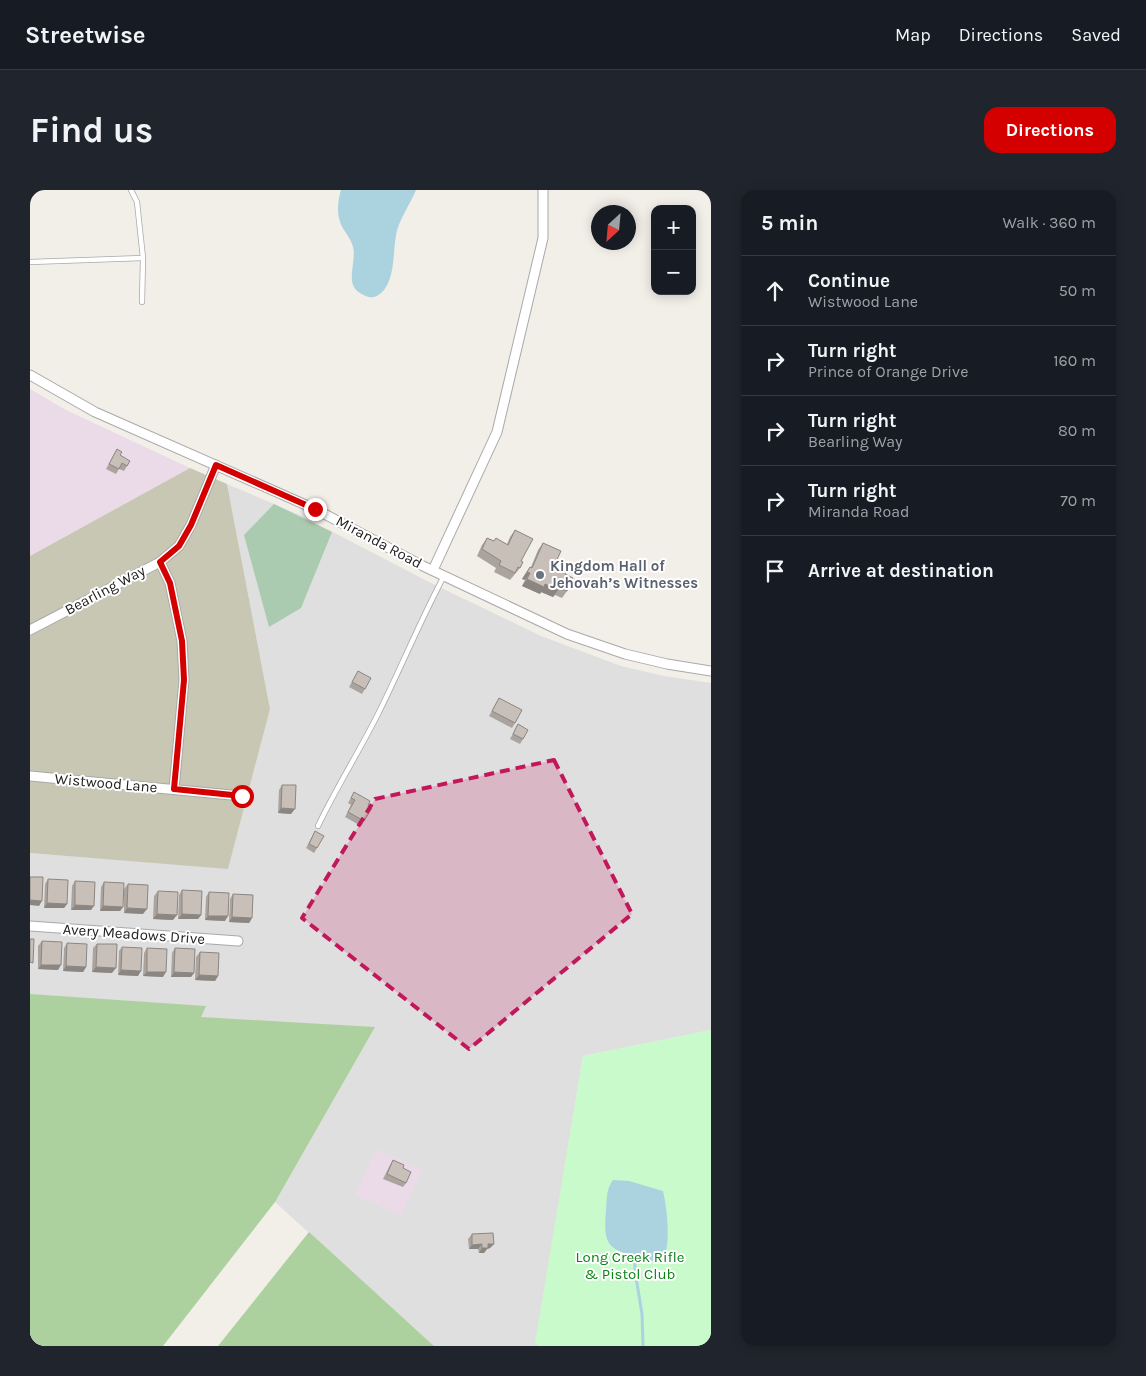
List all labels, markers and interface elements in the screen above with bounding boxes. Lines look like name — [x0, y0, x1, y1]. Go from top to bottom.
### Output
text: Streetwise — [25, 21, 146, 49]
text: Map — [895, 24, 931, 46]
text: Directions — [959, 24, 1043, 46]
text: Saved — [1071, 24, 1121, 46]
button: Directions — [984, 107, 1116, 153]
text: Find us — [30, 110, 153, 151]
north arrow — [591, 205, 636, 250]
map controls — [651, 205, 696, 295]
button: + — [651, 205, 696, 250]
text: 5 min — [761, 211, 818, 235]
text: Walk · 360 m — [1003, 213, 1096, 232]
button: − — [651, 250, 696, 295]
text: Continue — [808, 270, 890, 292]
icon: ahead — [761, 277, 789, 305]
text: 50 m — [1059, 281, 1096, 300]
text: Wistwood Lane — [808, 292, 918, 311]
text: Turn right — [808, 340, 897, 362]
icon: right — [761, 347, 789, 375]
text: 160 m — [1053, 351, 1096, 370]
text: Prince of Orange Drive — [808, 362, 968, 381]
text: Turn right — [808, 410, 897, 432]
icon: right — [761, 417, 789, 445]
text: 80 m — [1058, 421, 1096, 440]
text: Bearling Way — [808, 432, 903, 451]
text: Turn right — [808, 480, 897, 502]
icon: right — [761, 487, 789, 515]
text: 70 m — [1060, 491, 1096, 510]
route end — [304, 498, 327, 521]
text: Miranda Road — [808, 502, 910, 521]
street label: Miranda Road — [333, 512, 425, 572]
place label: Kingdom Hall of Jehovah’s Witnesses — [550, 557, 698, 592]
icon: arrive — [761, 557, 789, 585]
text: Arrive at destination — [808, 560, 994, 582]
street label: Bearling Way — [62, 561, 148, 619]
marker: Kingdom Hall of Jehovah’s Witnesses — [534, 569, 546, 581]
street label: Wistwood Lane — [54, 770, 158, 796]
route start — [231, 785, 254, 808]
street label: Avery Meadows Drive — [62, 920, 206, 948]
park label: Long Creek Rifle & Pistol Club — [575, 1248, 685, 1283]

